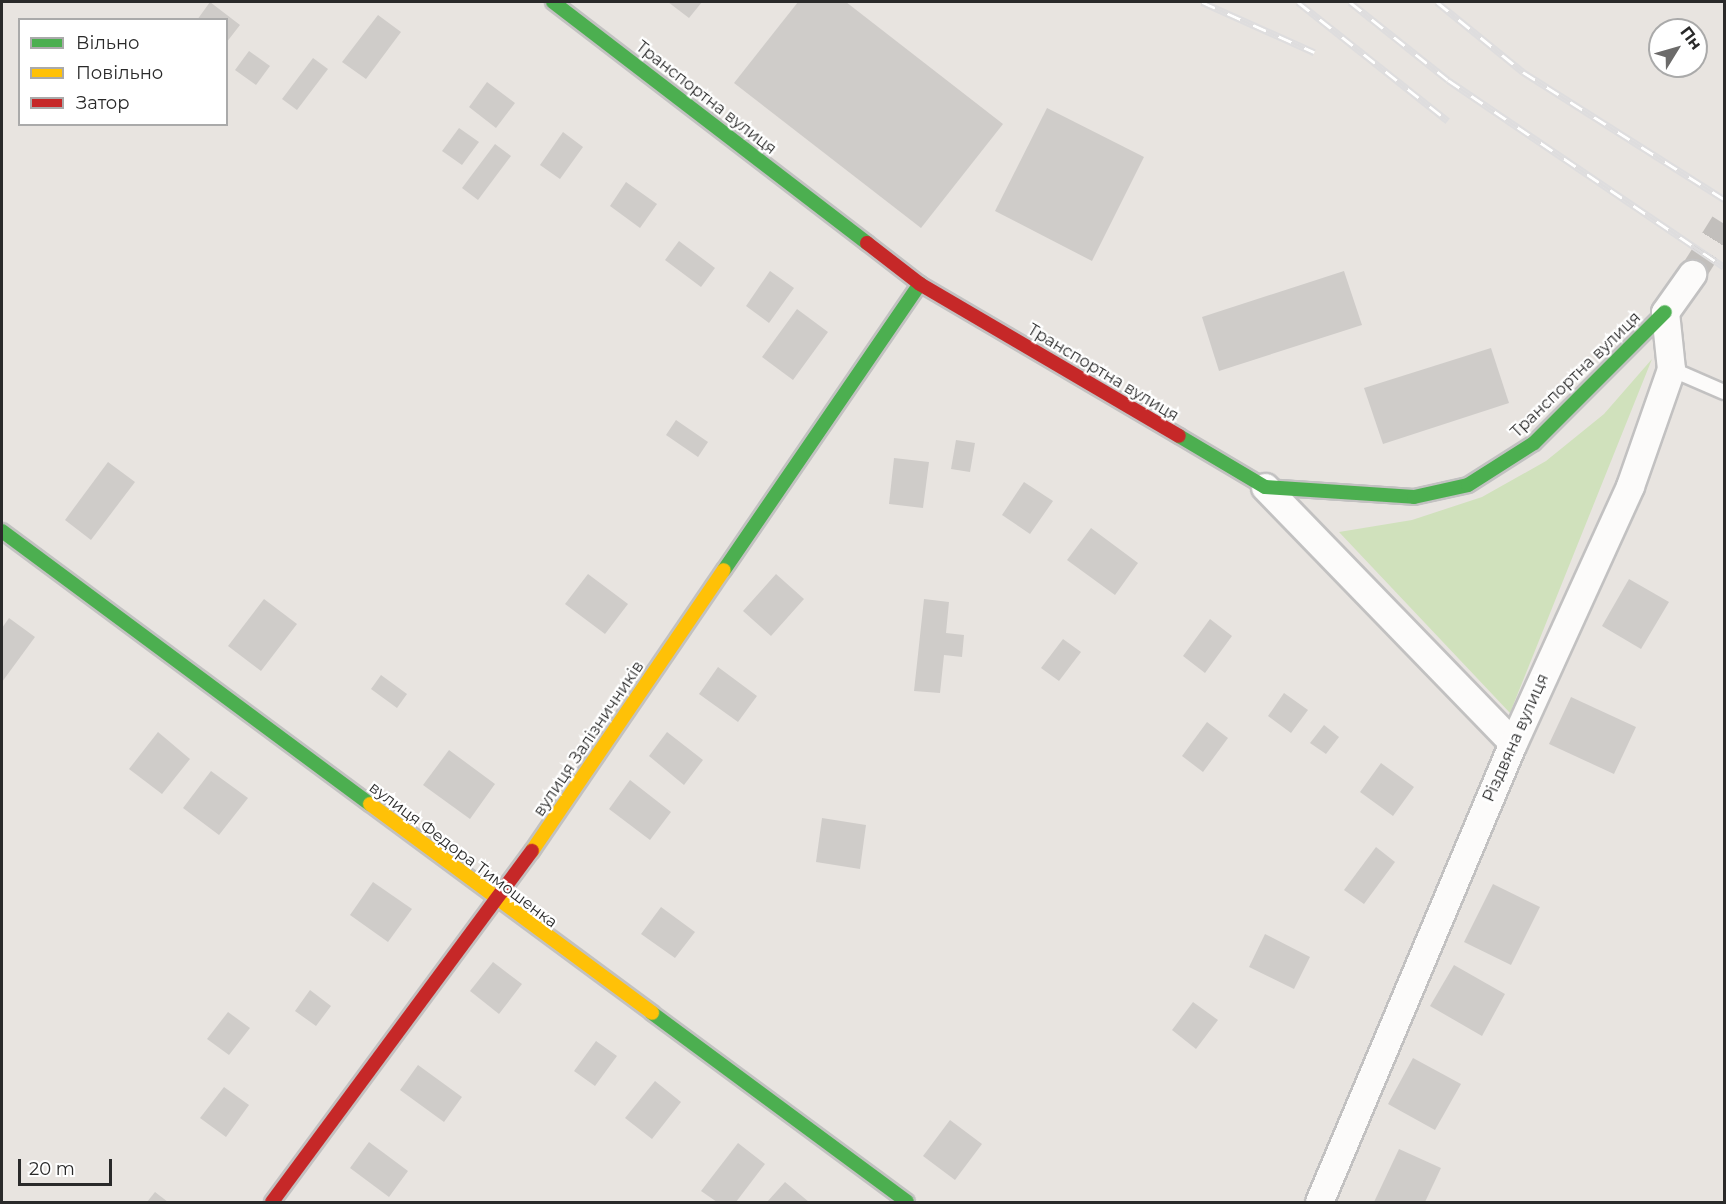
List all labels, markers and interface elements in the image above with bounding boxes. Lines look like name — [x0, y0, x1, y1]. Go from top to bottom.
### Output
legend — [18, 18, 228, 126]
north arrow — [1648, 18, 1708, 78]
text: Пн — [1676, 23, 1706, 53]
text: Вільно — [76, 32, 140, 54]
street label: Транспортна вулиця — [632, 37, 780, 159]
text: Повільно — [76, 62, 163, 84]
text: Затор — [76, 92, 130, 114]
street label: Транспортна вулиця — [1507, 308, 1645, 442]
street label: Транспортна вулиця — [1024, 320, 1182, 426]
street label: вулиця Залізничників — [530, 658, 648, 820]
street label: Різдвяна вулиця — [1479, 671, 1553, 805]
street label: вулиця Федора Тимошенка — [365, 778, 561, 932]
scale bar — [21, 1147, 116, 1185]
text: 20 m — [29, 1158, 75, 1180]

